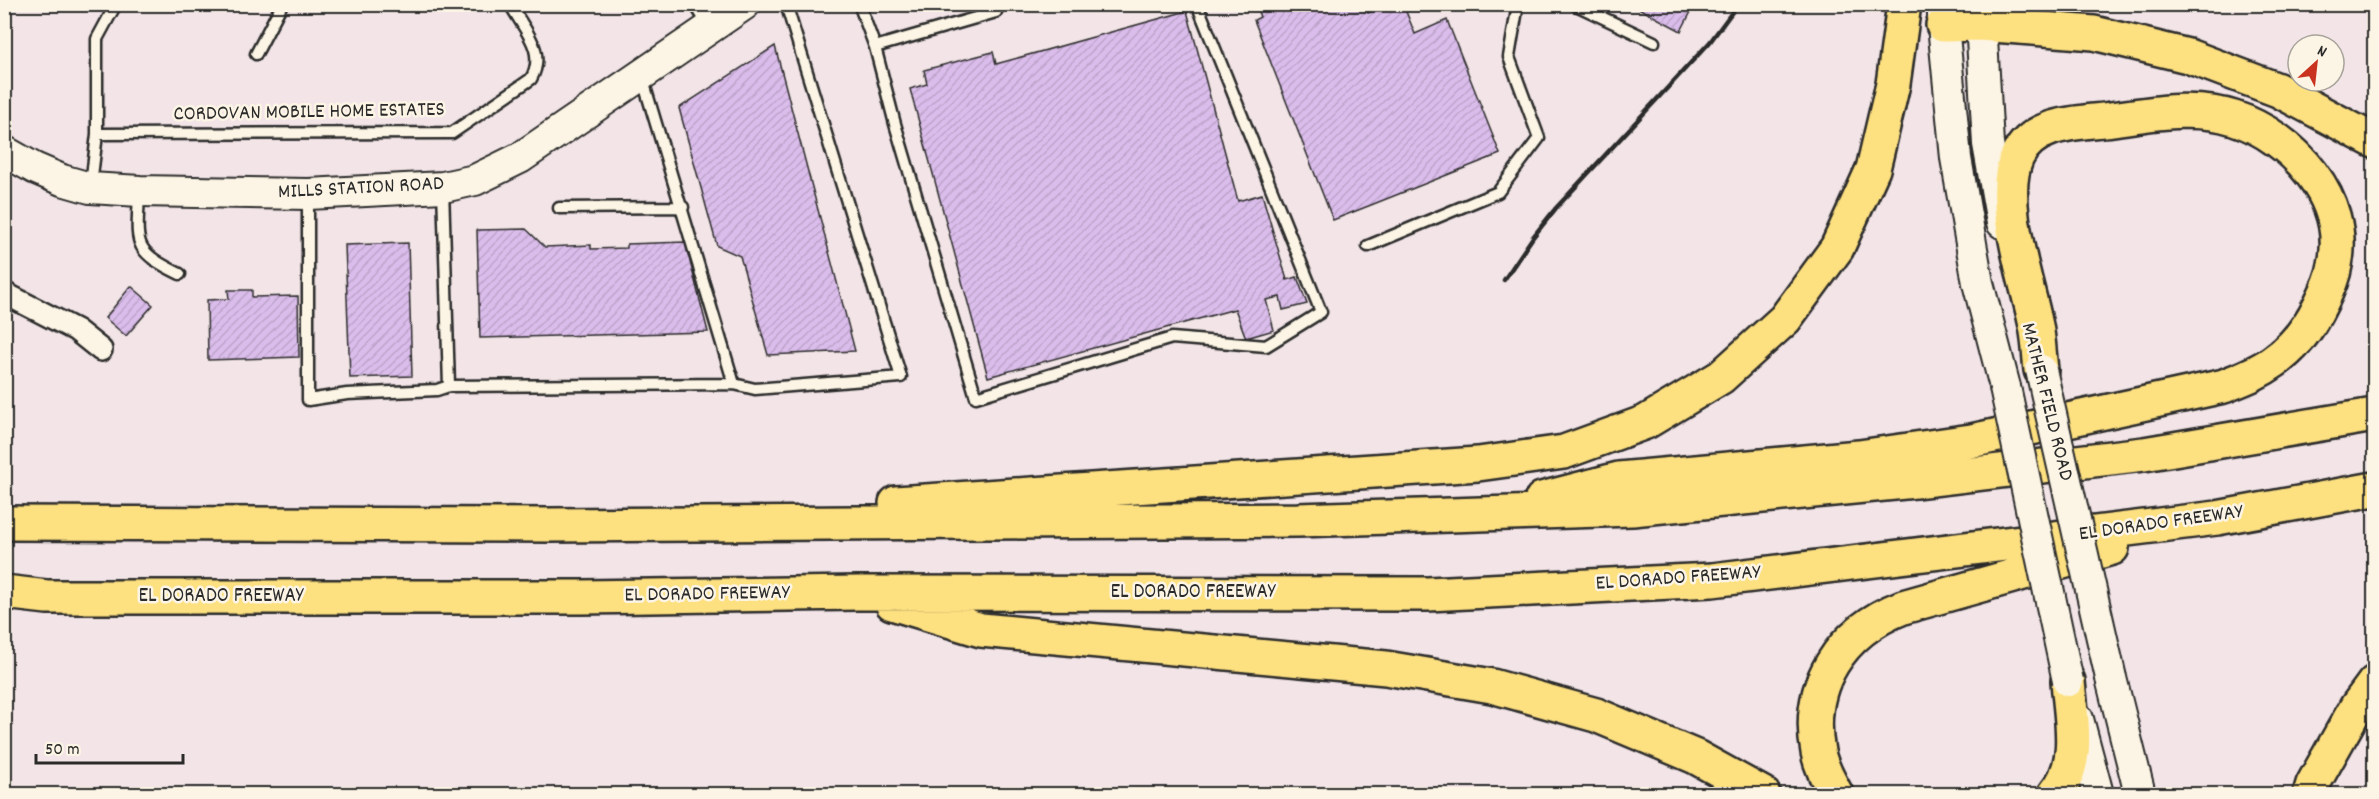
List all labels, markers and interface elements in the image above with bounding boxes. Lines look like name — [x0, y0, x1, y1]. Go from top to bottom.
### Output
north arrow — [2286, 33, 2346, 93]
text: N — [2313, 40, 2331, 64]
street label: CORDOVAN MOBILE HOME ESTATES — [173, 96, 445, 130]
street label: MILLS STATION ROAD — [277, 170, 445, 208]
street label: MATHER FIELD ROAD — [2012, 320, 2080, 484]
street label: EL DORADO FREEWAY — [2077, 497, 2246, 550]
street label: EL DORADO FREEWAY — [1595, 558, 1763, 600]
street label: EL DORADO FREEWAY — [1110, 578, 1277, 608]
street label: EL DORADO FREEWAY — [624, 579, 791, 611]
street label: EL DORADO FREEWAY — [138, 582, 305, 612]
scale bar — [36, 727, 183, 765]
text: 50 m — [45, 738, 80, 763]

